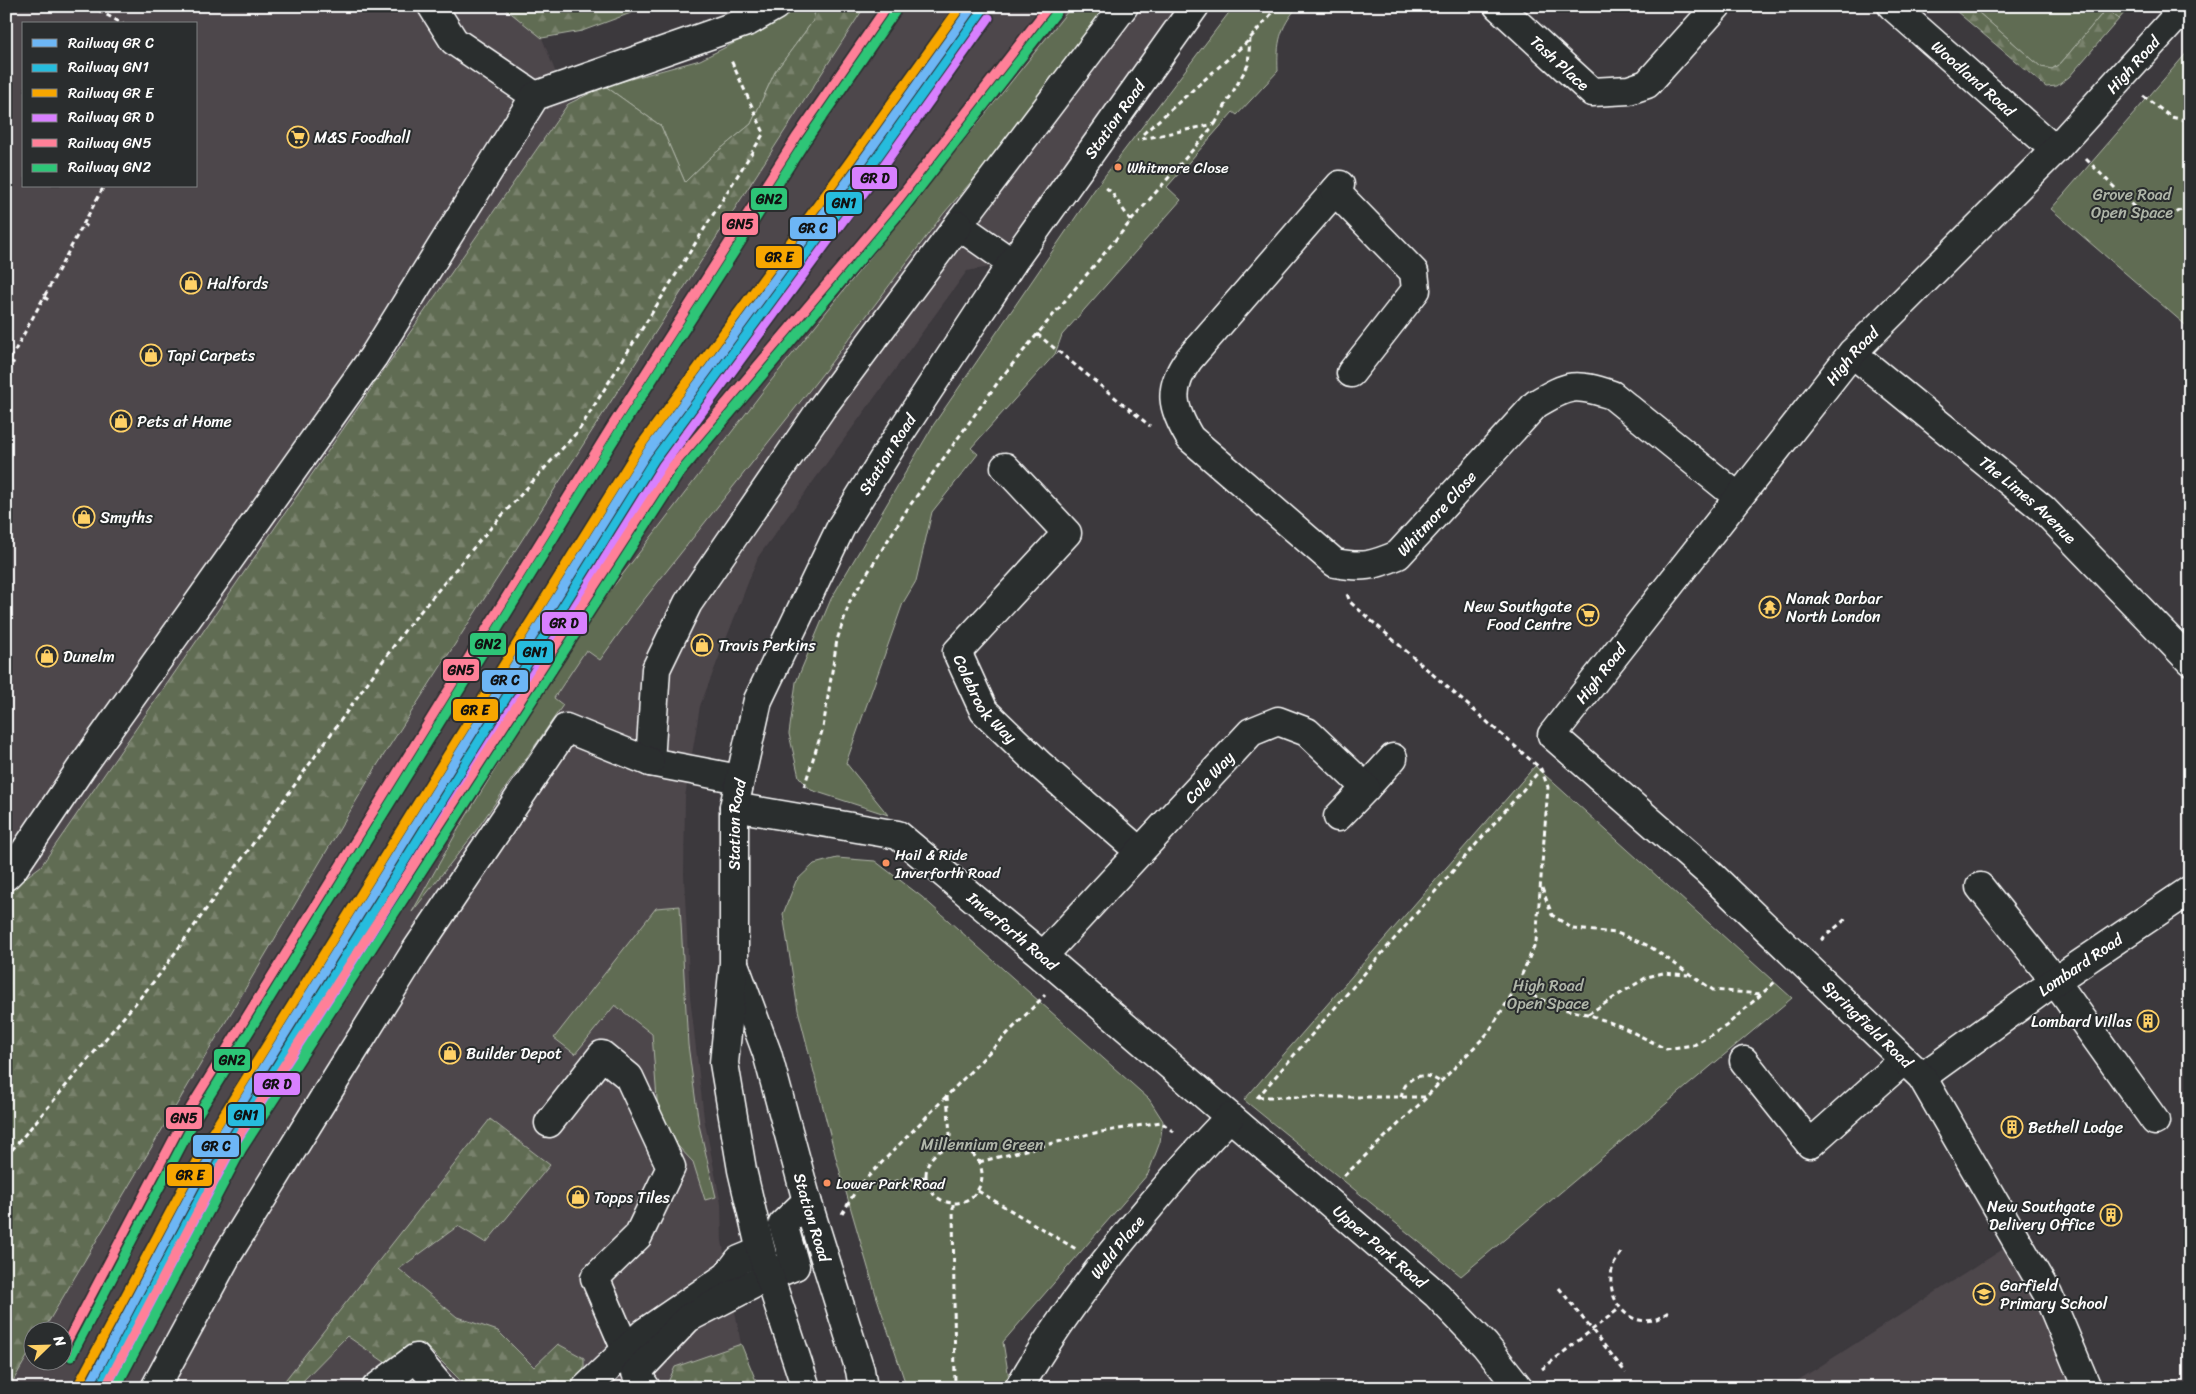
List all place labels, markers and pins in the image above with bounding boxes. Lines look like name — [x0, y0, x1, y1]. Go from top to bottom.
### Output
place label: M&S Foodhall — [314, 123, 411, 152]
supermarket icon: M&S Foodhall — [286, 125, 310, 149]
place label: Whitmore Close — [1127, 155, 1229, 181]
marker: Whitmore Close — [1113, 162, 1123, 172]
place label: Halfords — [207, 269, 269, 298]
shop icon: Halfords — [179, 271, 203, 295]
place label: Tapi Carpets — [167, 341, 256, 370]
shop icon: Tapi Carpets — [139, 343, 163, 367]
place label: Pets at Home — [137, 407, 232, 436]
shop icon: Pets at Home — [109, 409, 133, 433]
place label: Smyths — [100, 503, 153, 532]
shop icon: Smyths — [72, 505, 96, 529]
place label: Nanak Darbar North London — [1786, 584, 1883, 631]
place label: New Southgate Food Centre — [1464, 592, 1572, 639]
temple icon: Nanak Darbar North London — [1758, 595, 1782, 619]
supermarket icon: New Southgate Food Centre — [1576, 603, 1600, 627]
place label: Travis Perkins — [718, 631, 816, 660]
shop icon: Travis Perkins — [690, 633, 714, 657]
place label: Dunelm — [63, 642, 115, 671]
shop icon: Dunelm — [35, 644, 59, 668]
place label: Hail & Ride Inverforth Road — [894, 842, 1001, 886]
marker: Hail & Ride Inverforth Road — [881, 858, 891, 868]
place label: Lombard Villas — [2031, 1007, 2133, 1036]
building icon: Lombard Villas — [2136, 1009, 2160, 1033]
place label: Builder Depot — [466, 1039, 562, 1068]
shop icon: Builder Depot — [438, 1041, 462, 1065]
place label: Bethell Lodge — [2028, 1113, 2123, 1142]
building icon: Bethell Lodge — [2000, 1115, 2024, 1139]
place label: Lower Park Road — [836, 1171, 946, 1197]
marker: Lower Park Road — [822, 1178, 832, 1188]
place label: Topps Tiles — [594, 1183, 670, 1212]
shop icon: Topps Tiles — [566, 1185, 590, 1209]
place label: New Southgate Delivery Office — [1987, 1192, 2095, 1239]
building icon: New Southgate Delivery Office — [2099, 1203, 2123, 1227]
place label: Garfield Primary School — [2000, 1271, 2108, 1318]
school or university icon: Garfield Primary School — [1972, 1282, 1996, 1306]

